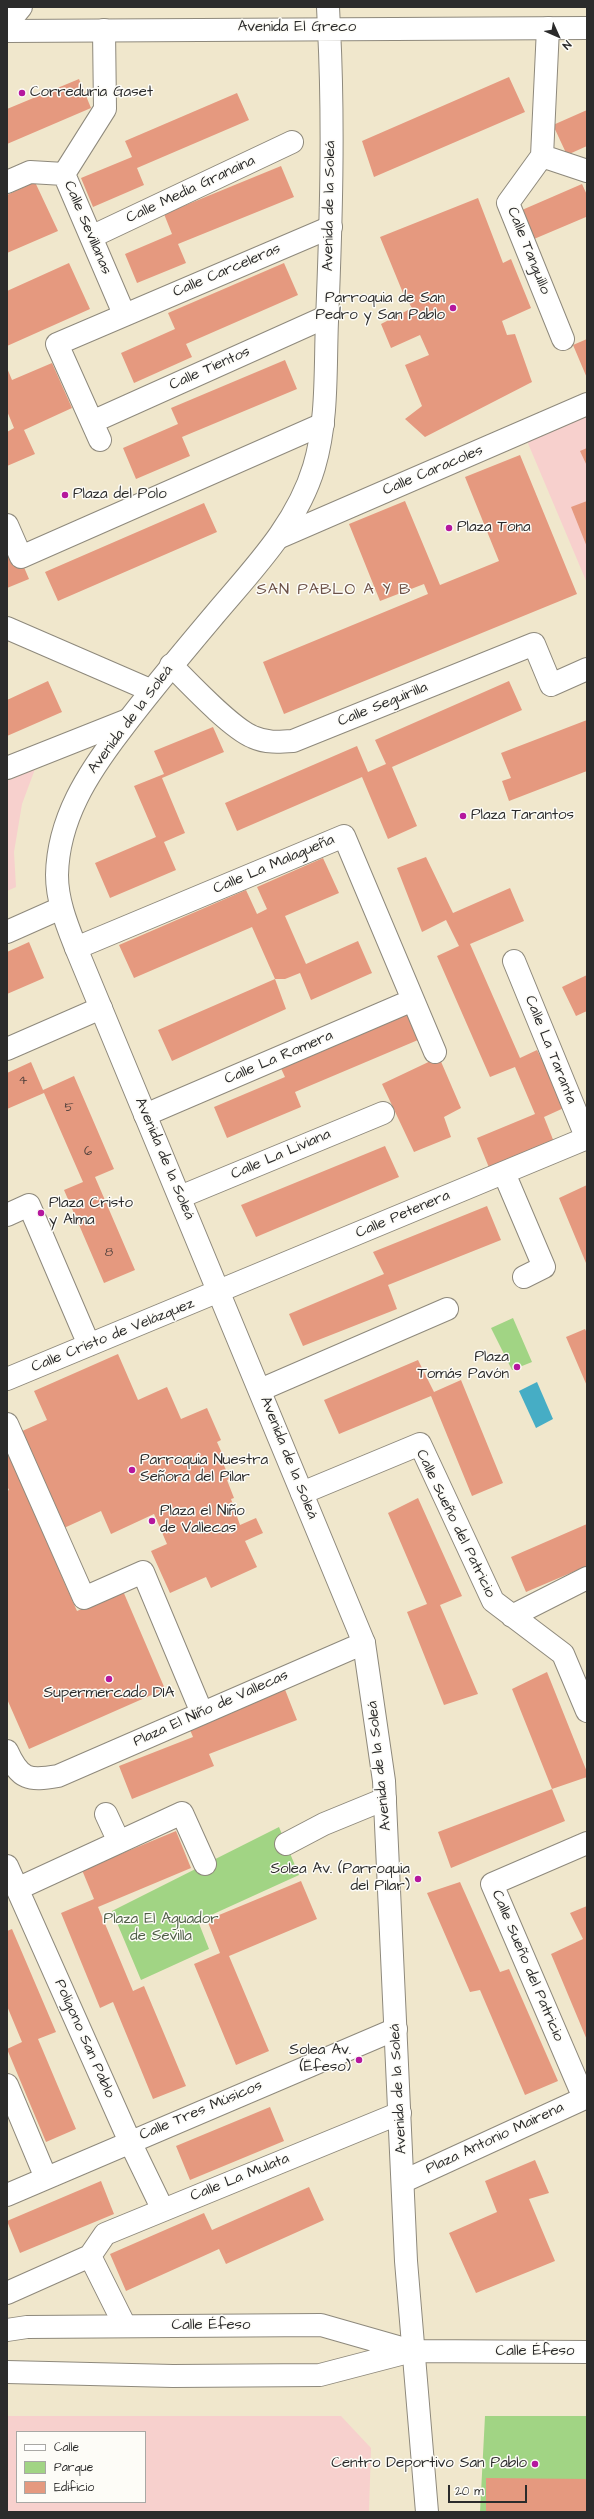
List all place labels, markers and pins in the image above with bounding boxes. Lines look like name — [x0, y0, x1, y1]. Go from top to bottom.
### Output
place label: Correduria Gaset — [30, 84, 153, 102]
marker: Correduria Gaset — [17, 88, 27, 98]
place label: Parroquia de San Pedro y San Pablo — [315, 290, 445, 325]
marker: Parroquia de San Pedro y San Pablo — [448, 303, 458, 313]
place label: Plaza del Polo — [73, 486, 167, 504]
marker: Plaza del Polo — [60, 490, 70, 500]
place label: Plaza Tona — [457, 519, 531, 537]
marker: Plaza Tona — [444, 523, 454, 533]
place label: Plaza Tarantos — [471, 807, 574, 825]
marker: Plaza Tarantos — [458, 811, 468, 821]
place label: Plaza Cristo y Alma — [49, 1195, 133, 1230]
marker: Plaza Cristo y Alma — [36, 1208, 46, 1218]
place label: Plaza Tomás Pavón — [417, 1349, 509, 1384]
marker: Plaza Tomás Pavón — [512, 1362, 522, 1372]
place label: Parroquia Nuestra Señora del Pilar — [140, 1452, 268, 1487]
marker: Parroquia Nuestra Señora del Pilar — [127, 1465, 137, 1475]
place label: Plaza el Niño de Vallecas — [160, 1503, 245, 1538]
marker: Plaza el Niño de Vallecas — [147, 1516, 157, 1526]
marker: Supermercado DIA — [104, 1674, 114, 1684]
place label: Supermercado DIA — [44, 1685, 174, 1703]
place label: Solea Av. (Parroquia del Pilar) — [270, 1861, 410, 1896]
marker: Solea Av. (Parroquia del Pilar) — [413, 1874, 423, 1884]
place label: Solea Av. (Ëfeso) — [289, 2042, 351, 2077]
marker: Solea Av. (Ëfeso) — [354, 2055, 364, 2065]
place label: Centro Deportivo San Pablo — [331, 2455, 527, 2473]
marker: Centro Deportivo San Pablo — [530, 2459, 540, 2469]

